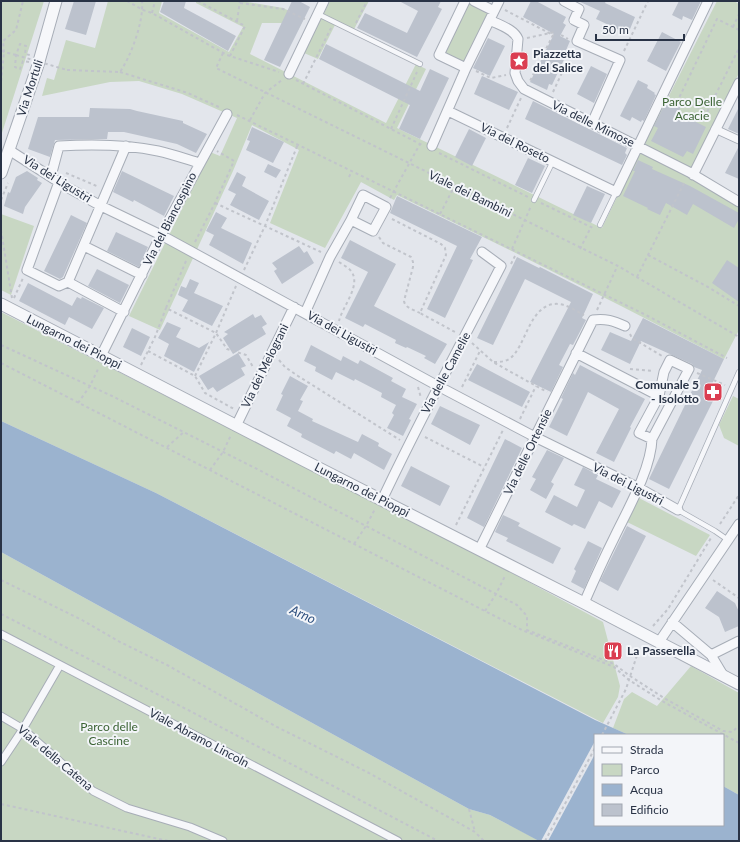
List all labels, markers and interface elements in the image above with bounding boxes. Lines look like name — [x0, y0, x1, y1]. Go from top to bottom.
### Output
scale bar — [596, 16, 684, 42]
text: 50 m — [602, 22, 629, 37]
place label: Piazzetta del Salice — [533, 46, 583, 75]
place icon: Piazzetta del Salice — [508, 50, 530, 72]
street label: Via Mortuli — [13, 57, 46, 118]
park label: Parco Delle Acacie — [662, 94, 722, 123]
street label: Via delle Mimose — [549, 97, 637, 150]
street label: Via del Roseto — [478, 119, 553, 166]
street label: Via dei Ligustri — [20, 152, 94, 206]
street label: Viale dei Bambini — [426, 167, 514, 220]
street label: Via del Biancospino — [140, 169, 200, 268]
street label: Via dei Ligustri — [305, 307, 380, 358]
street label: Lungarno dei Pioppi — [24, 311, 124, 372]
street label: Via dei Melograni — [238, 321, 292, 410]
street label: Via delle Camelie — [418, 329, 473, 416]
place label: Comunale 5 - Isolotto — [635, 377, 699, 406]
pharmacy icon: Comunale 5 - Isolotto — [702, 381, 724, 403]
street label: Via delle Ortensie — [500, 406, 555, 497]
street label: Lungarno dei Pioppi — [312, 459, 412, 520]
street label: Via dei Ligustri — [590, 459, 666, 508]
water label: Arno — [287, 601, 319, 627]
restaurant icon: La Passerella — [602, 640, 624, 662]
place label: La Passerella — [627, 643, 695, 658]
street label: Viale Abramo Lincoln — [147, 705, 252, 770]
park label: Parco delle Cascine — [80, 719, 138, 748]
street label: Viale della Catena — [14, 722, 96, 794]
legend — [594, 734, 724, 826]
text: Strada — [630, 742, 663, 757]
text: Parco — [630, 762, 660, 777]
text: Acqua — [630, 782, 663, 797]
text: Edificio — [630, 802, 669, 817]

